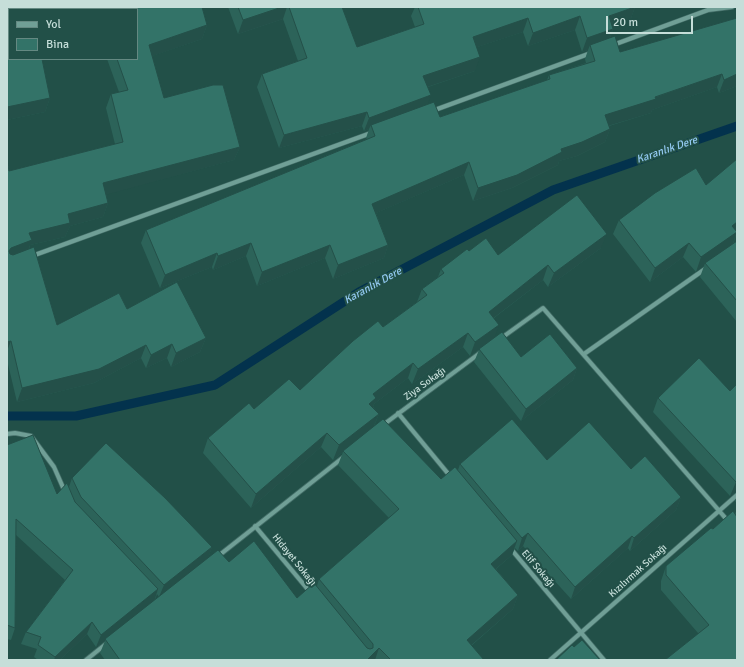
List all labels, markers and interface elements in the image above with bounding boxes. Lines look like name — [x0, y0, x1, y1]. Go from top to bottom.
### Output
legend — [8, 8, 138, 60]
scale bar — [608, 8, 695, 34]
text: 20 m — [613, 15, 638, 30]
text: Yol — [46, 17, 61, 32]
text: Bina — [46, 37, 69, 52]
water label: Karanlık Dere — [635, 133, 699, 167]
water label: Karanlık Dere — [342, 265, 404, 307]
street label: Ziya Sokağı — [402, 365, 448, 403]
street label: Hidayet Sokağı — [269, 531, 319, 589]
street label: Kızılırmak Sokağı — [606, 542, 670, 600]
street label: Elif Sokağı — [519, 548, 557, 590]

